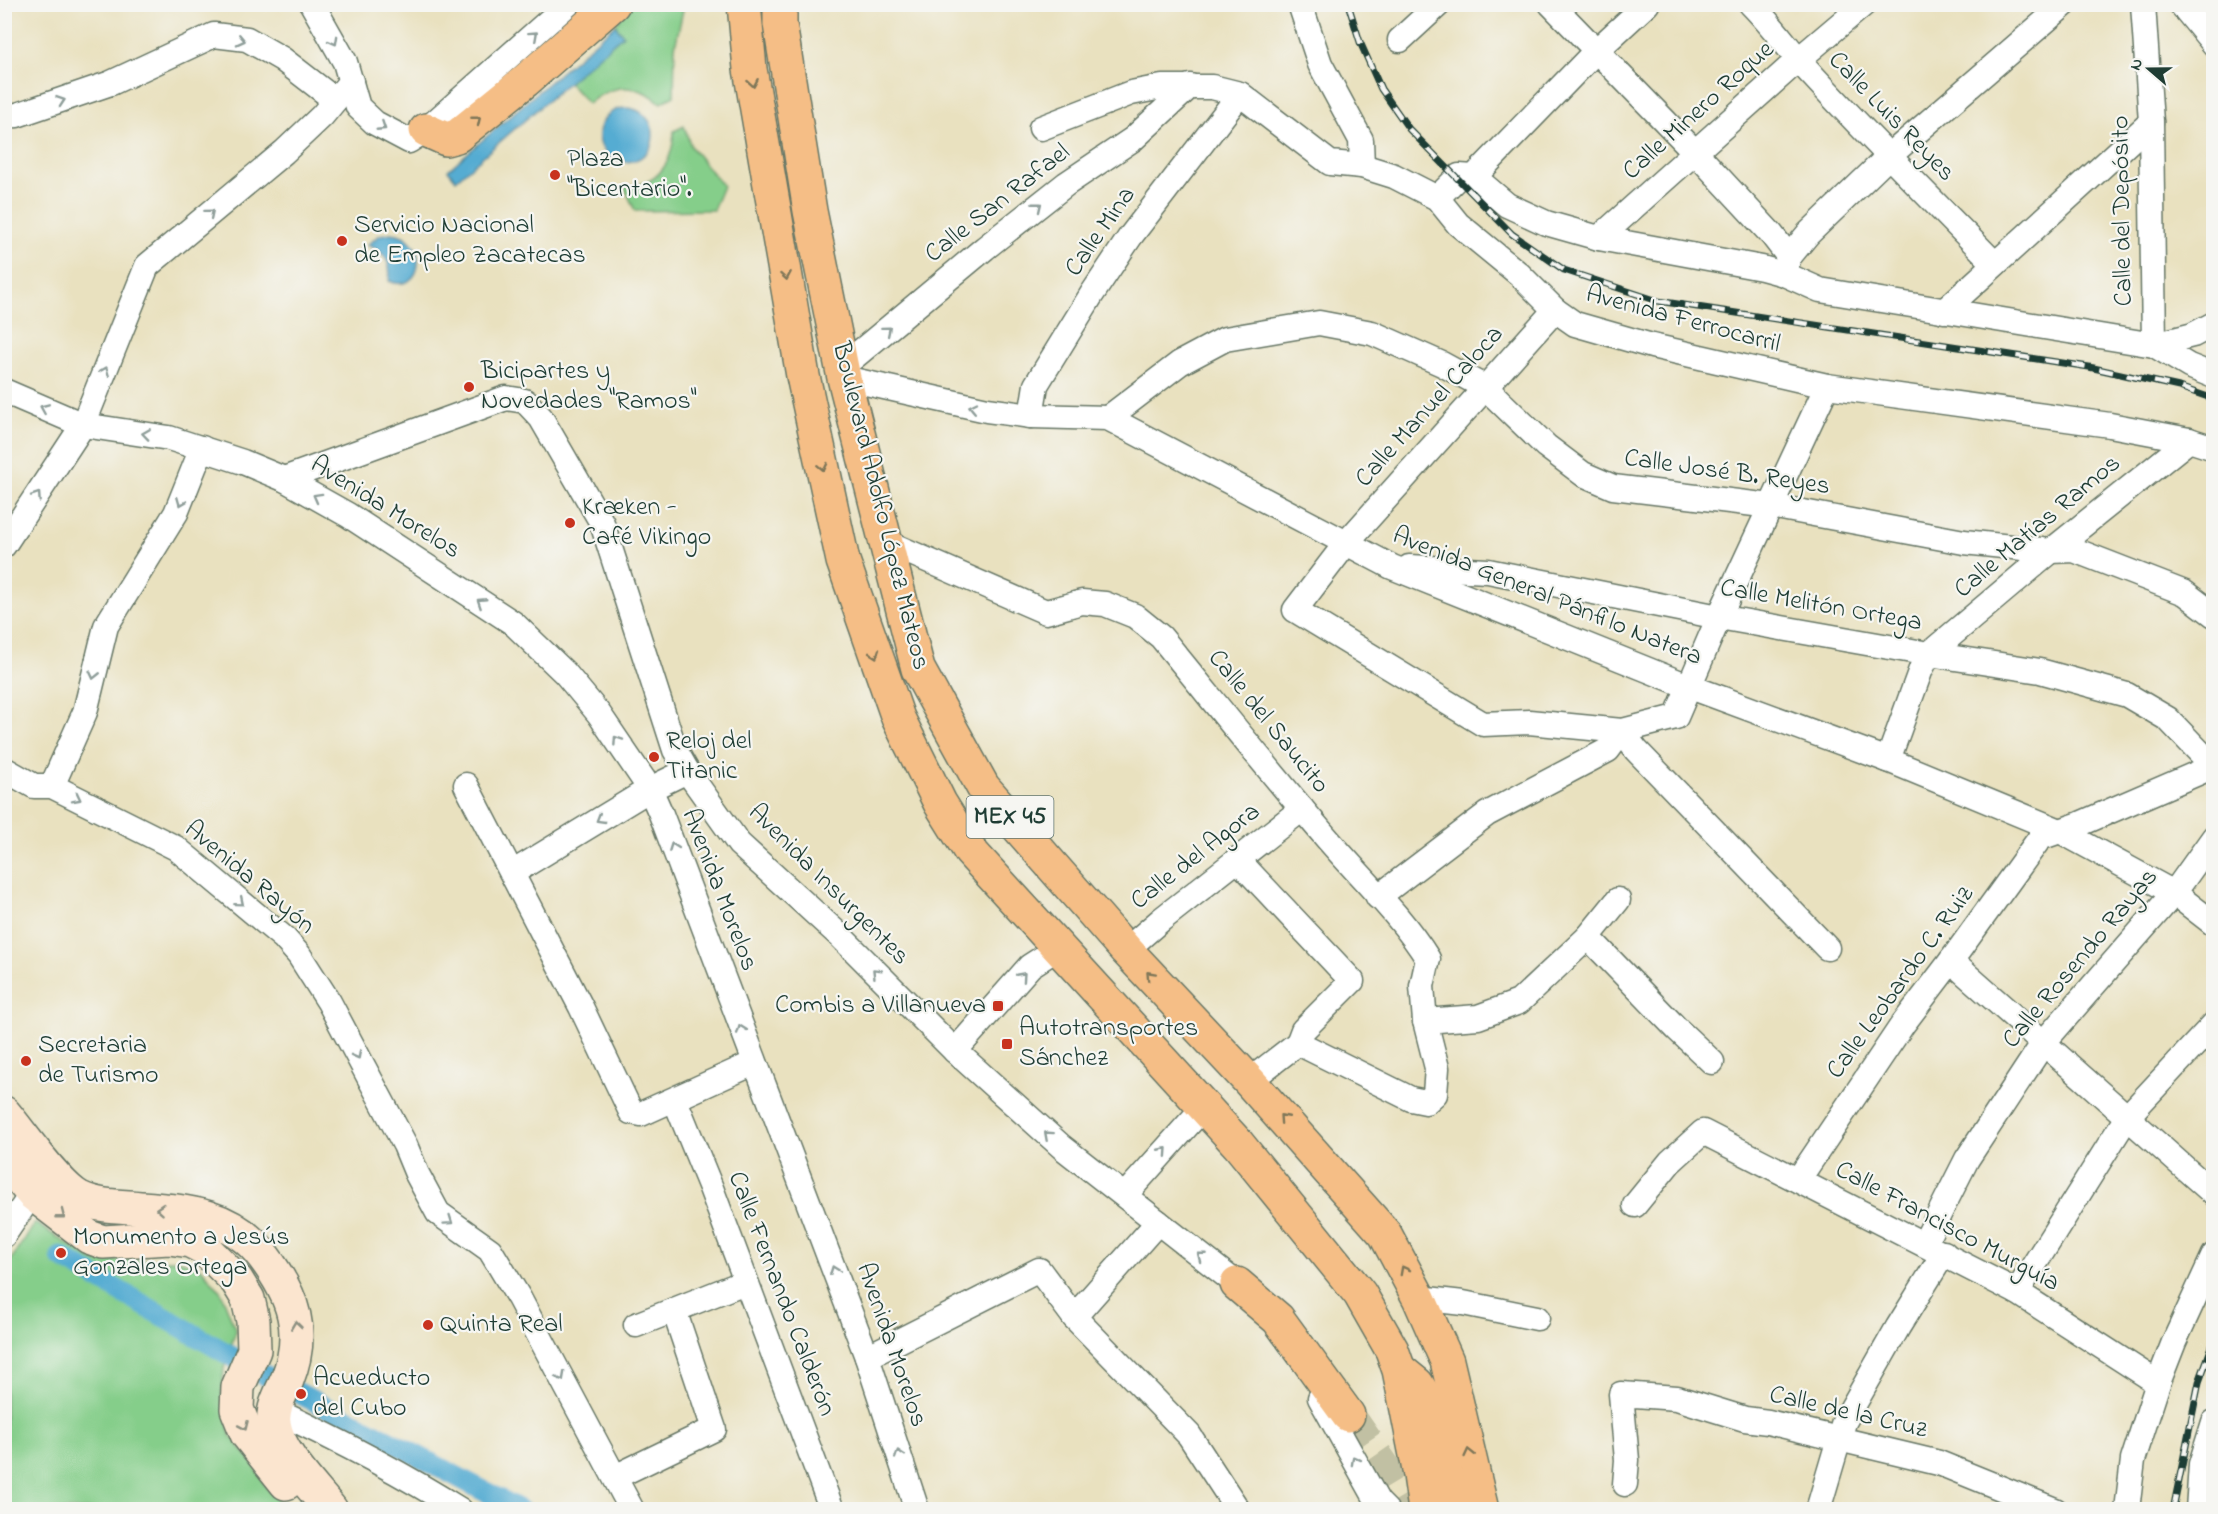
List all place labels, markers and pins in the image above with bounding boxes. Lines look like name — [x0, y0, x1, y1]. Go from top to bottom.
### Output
place label: Plaza "Bicentario". — [567, 141, 692, 209]
marker: Plaza "Bicentario". — [548, 168, 562, 182]
place label: Servicio Nacional de Empleo Zacatecas — [354, 207, 586, 275]
marker: Servicio Nacional de Empleo Zacatecas — [335, 234, 349, 248]
place label: Bicipartes y Novedades "Ramos" — [480, 353, 697, 421]
marker: Bicipartes y Novedades "Ramos" — [462, 380, 476, 394]
place label: Kræken - Café Vikingo — [582, 489, 711, 557]
marker: Kræken - Café Vikingo — [563, 516, 577, 530]
place label: Reloj del Titanic — [666, 723, 752, 791]
marker: Reloj del Titanic — [647, 750, 661, 764]
place label: Combis a Villanueva — [775, 987, 986, 1025]
marker: Combis a Villanueva — [991, 999, 1005, 1013]
place label: Autotransportes Sánchez — [1019, 1010, 1198, 1078]
place label: Secretaria de Turismo — [38, 1027, 159, 1095]
marker: Autotransportes Sánchez — [1000, 1037, 1014, 1051]
marker: Secretaria de Turismo — [19, 1054, 33, 1068]
place label: Monumento a Jesús Gonzales Ortega — [73, 1219, 289, 1287]
marker: Monumento a Jesús Gonzales Ortega — [54, 1246, 68, 1260]
place label: Quinta Real — [440, 1306, 563, 1344]
marker: Quinta Real — [421, 1318, 435, 1332]
place label: Acueducto del Cubo — [313, 1360, 430, 1428]
marker: Acueducto del Cubo — [294, 1387, 308, 1401]

